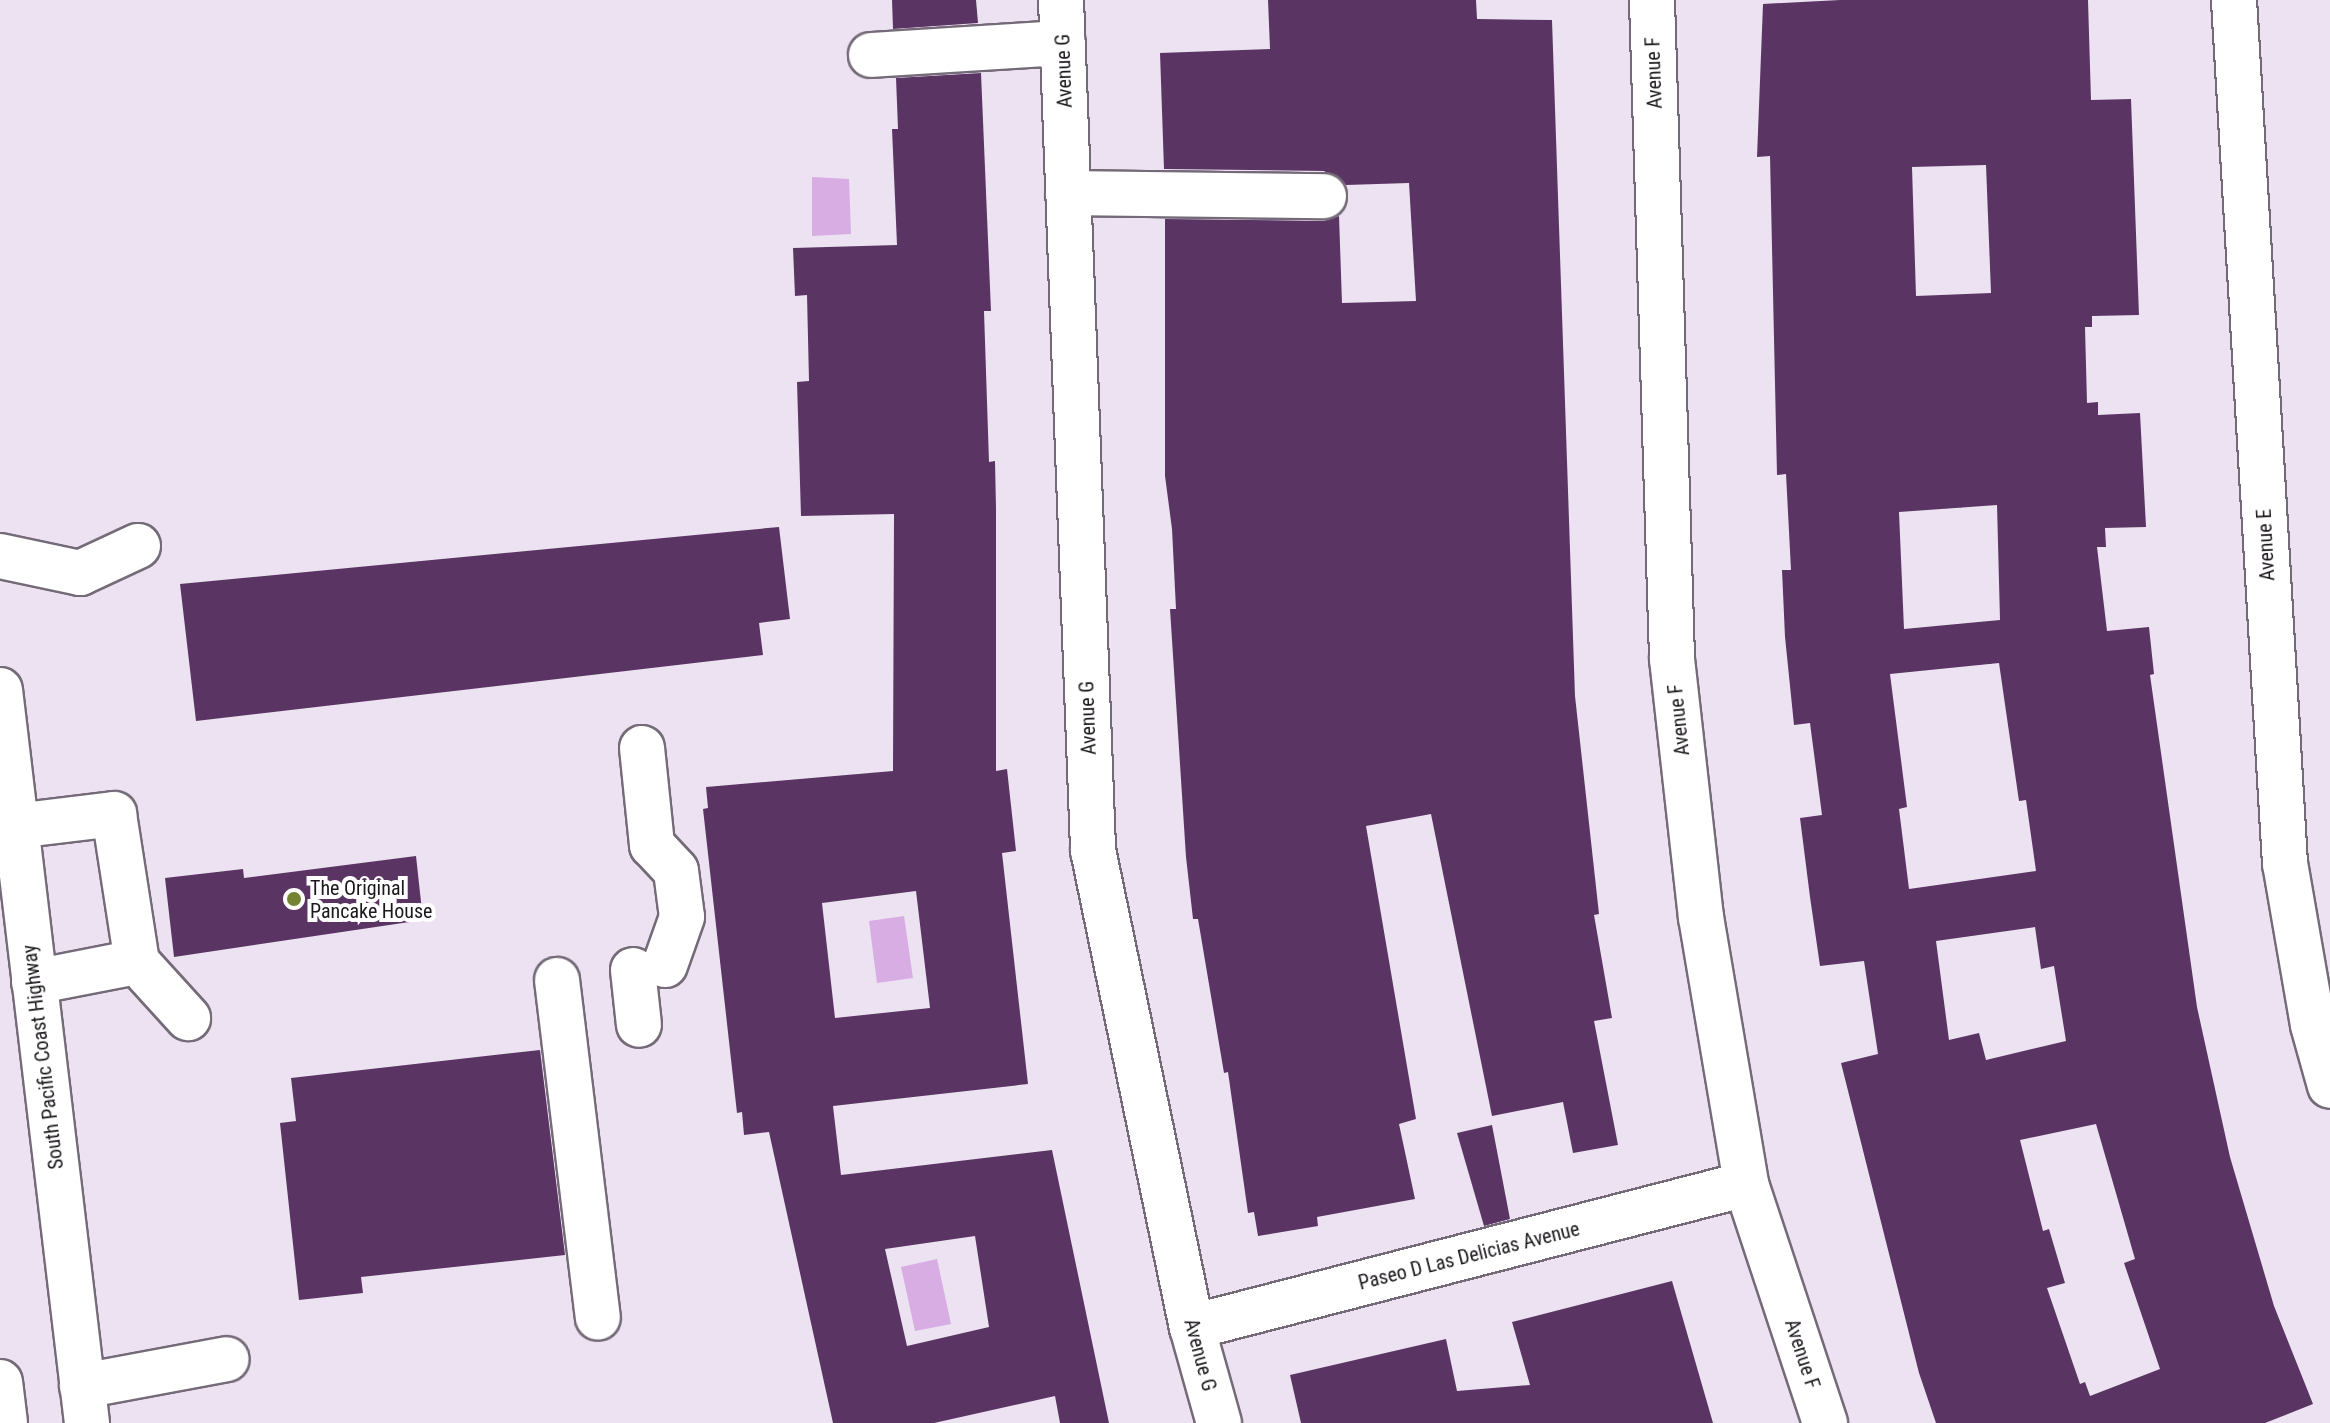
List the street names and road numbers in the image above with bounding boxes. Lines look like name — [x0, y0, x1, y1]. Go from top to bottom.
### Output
street label: Avenue G — [1051, 34, 1077, 108]
street label: Avenue F — [1641, 37, 1667, 109]
street label: Avenue E — [2252, 508, 2280, 582]
street label: Avenue G — [1075, 681, 1101, 755]
street label: Avenue F — [1663, 683, 1695, 757]
street label: South Pacific Coast Highway — [17, 943, 69, 1171]
street label: Paseo D Las Delicias Avenue — [1356, 1217, 1582, 1295]
street label: Avenue G — [1179, 1316, 1221, 1394]
street label: Avenue F — [1779, 1316, 1825, 1392]

